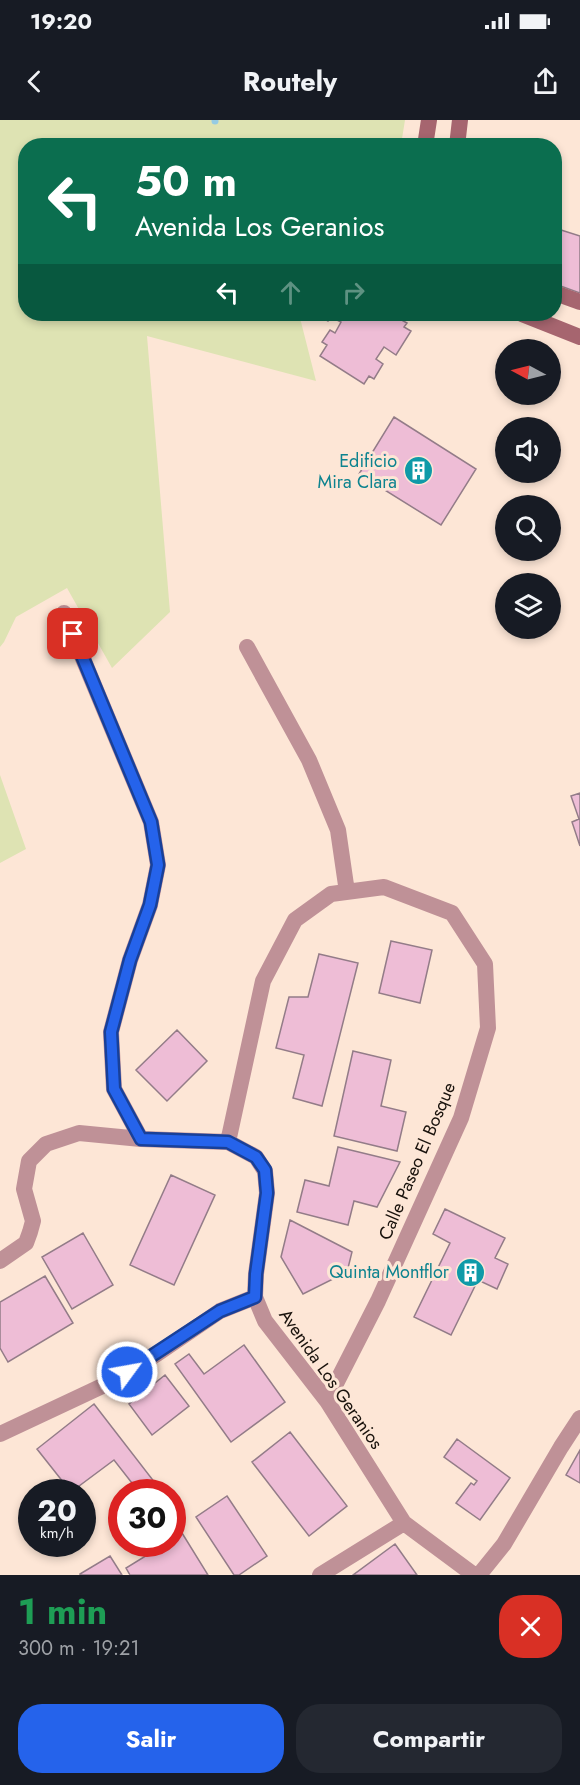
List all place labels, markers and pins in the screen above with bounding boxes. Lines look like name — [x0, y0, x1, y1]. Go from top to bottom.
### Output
place label: Edificio Mira Clara — [318, 448, 397, 495]
building icon: Edificio Mira Clara — [402, 455, 434, 487]
pin — [47, 608, 98, 659]
building icon: Quinta Montflor — [454, 1256, 486, 1288]
place label: Quinta Montflor — [329, 1259, 450, 1285]

